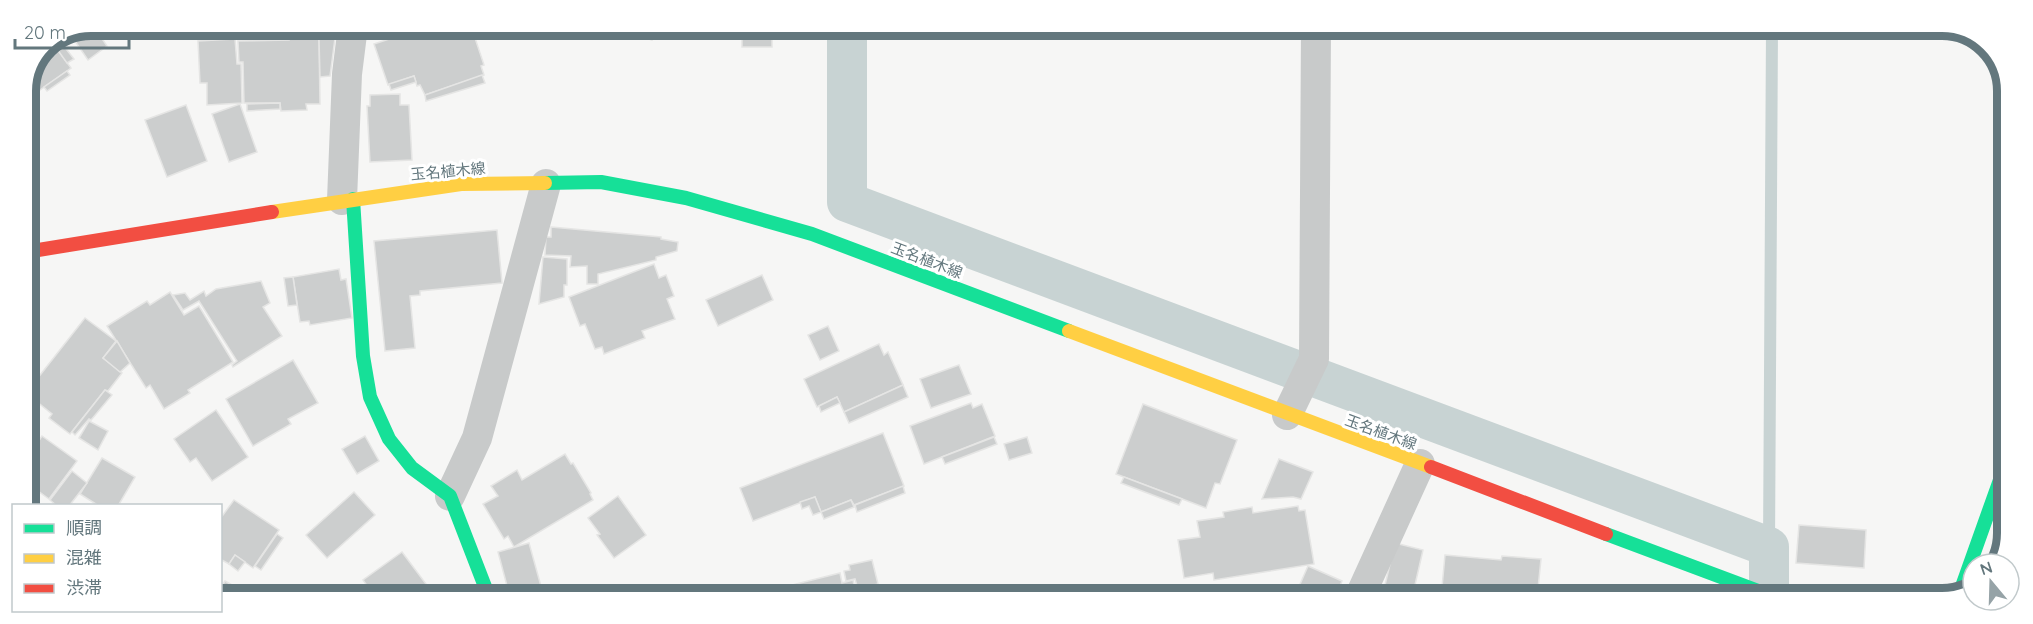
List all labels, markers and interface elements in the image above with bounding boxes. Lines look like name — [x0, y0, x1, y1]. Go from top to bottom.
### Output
scale bar — [15, 12, 129, 50]
text: 20 m — [24, 21, 66, 44]
street label: 玉名植木線 — [410, 158, 486, 184]
street label: 玉名植木線 — [889, 238, 965, 282]
street label: 玉名植木線 — [1343, 410, 1419, 454]
legend — [12, 504, 222, 612]
text: 順調 — [66, 516, 102, 539]
text: 混雑 — [66, 546, 102, 569]
north arrow — [1961, 552, 2021, 612]
text: N — [1977, 556, 1995, 579]
text: 渋滞 — [66, 576, 102, 599]

